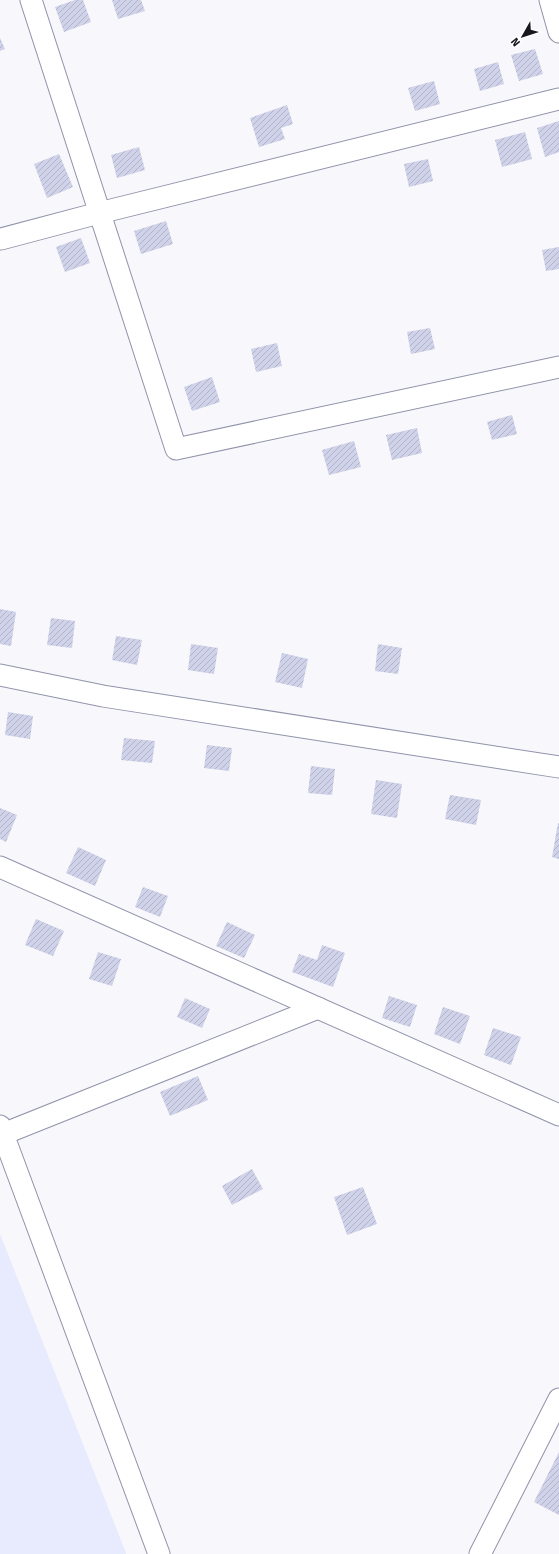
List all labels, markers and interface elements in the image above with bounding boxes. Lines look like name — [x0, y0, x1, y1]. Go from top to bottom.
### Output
north arrow — [503, 16, 543, 56]
text: N — [508, 35, 523, 49]

